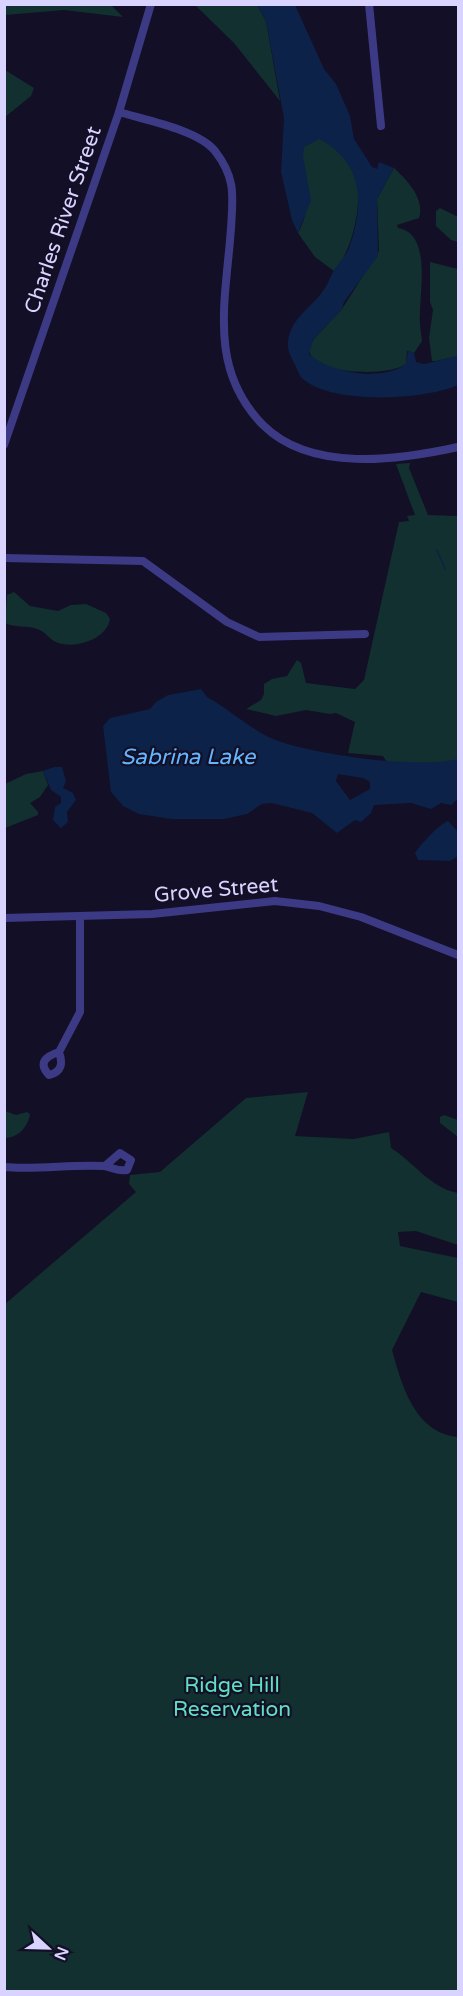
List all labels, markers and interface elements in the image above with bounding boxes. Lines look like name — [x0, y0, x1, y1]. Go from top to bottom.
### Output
street label: Charles River Street — [19, 123, 107, 317]
water label: Sabrina Lake — [121, 744, 257, 770]
street label: Grove Street — [153, 872, 279, 908]
park label: Ridge Hill Reservation — [173, 1673, 291, 1722]
north arrow — [18, 1918, 78, 1978]
text: N — [49, 1944, 73, 1963]

